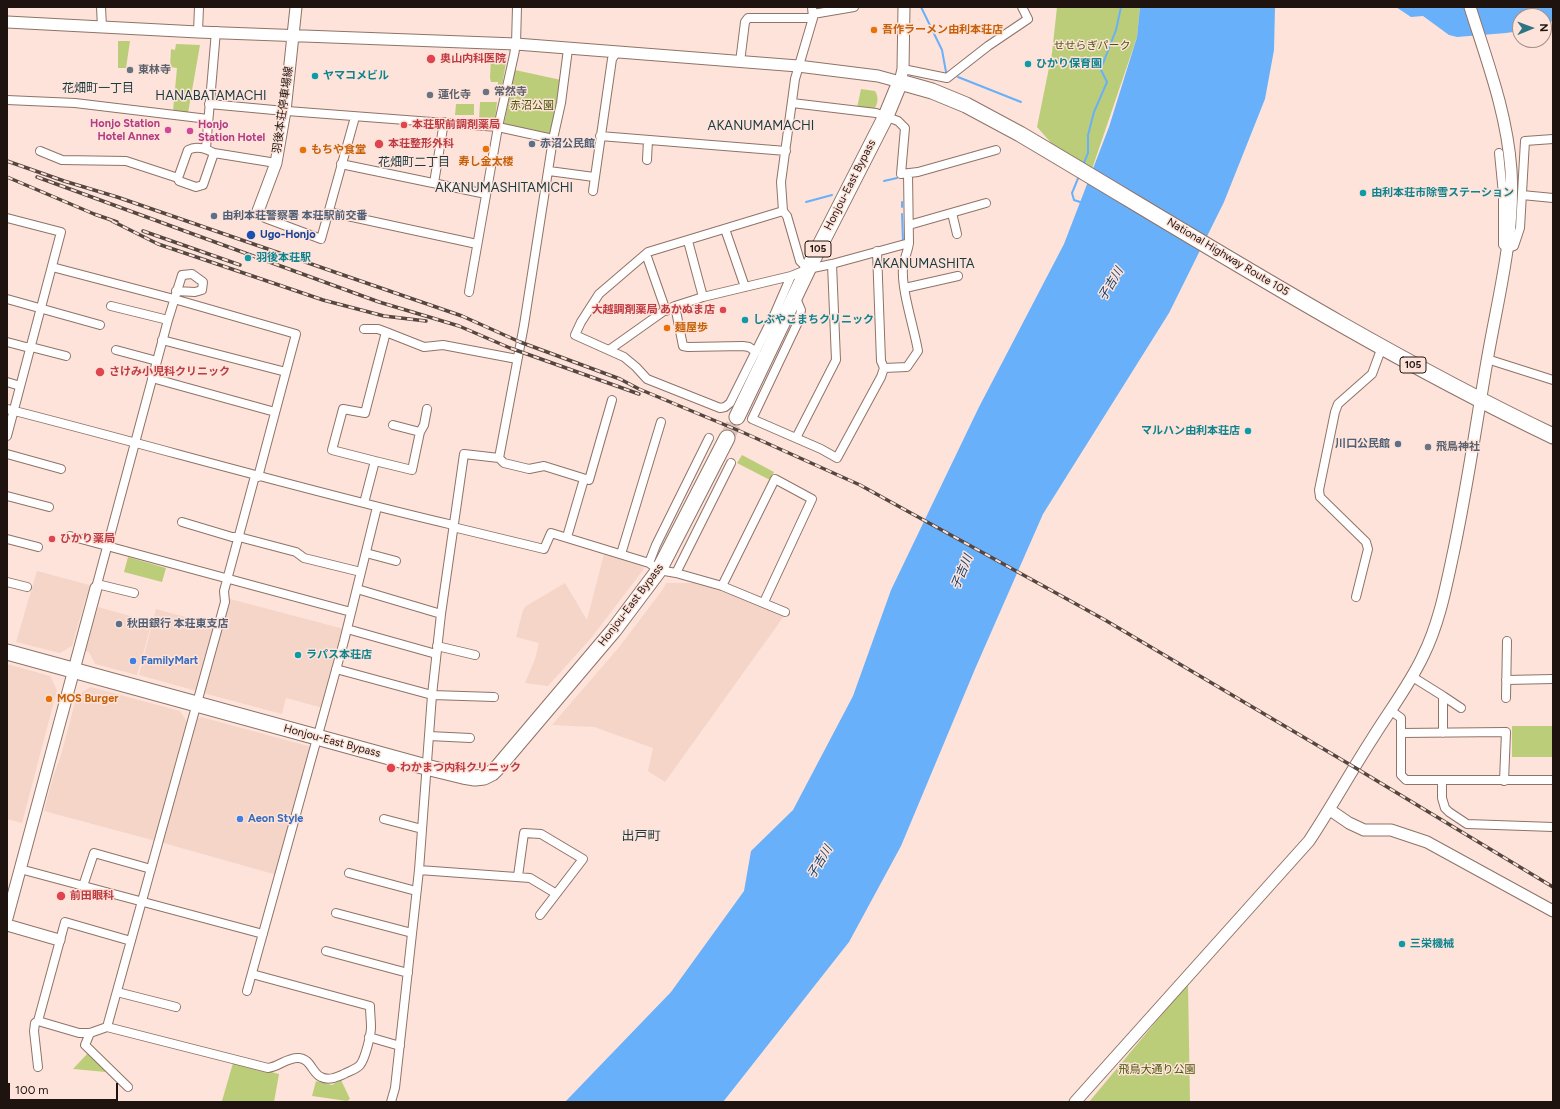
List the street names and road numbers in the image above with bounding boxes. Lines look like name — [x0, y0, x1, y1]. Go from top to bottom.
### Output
street label: 羽後本荘停車場線 — [270, 66, 296, 154]
street label: Honjou-East Bypass — [821, 138, 879, 232]
street label: National Highway Route 105 — [1165, 215, 1291, 299]
road number: 105 — [805, 241, 831, 257]
road number: 105 — [1400, 357, 1426, 373]
street label: Honjou-East Bypass — [596, 561, 666, 649]
street label: Honjou-East Bypass — [282, 722, 382, 760]

